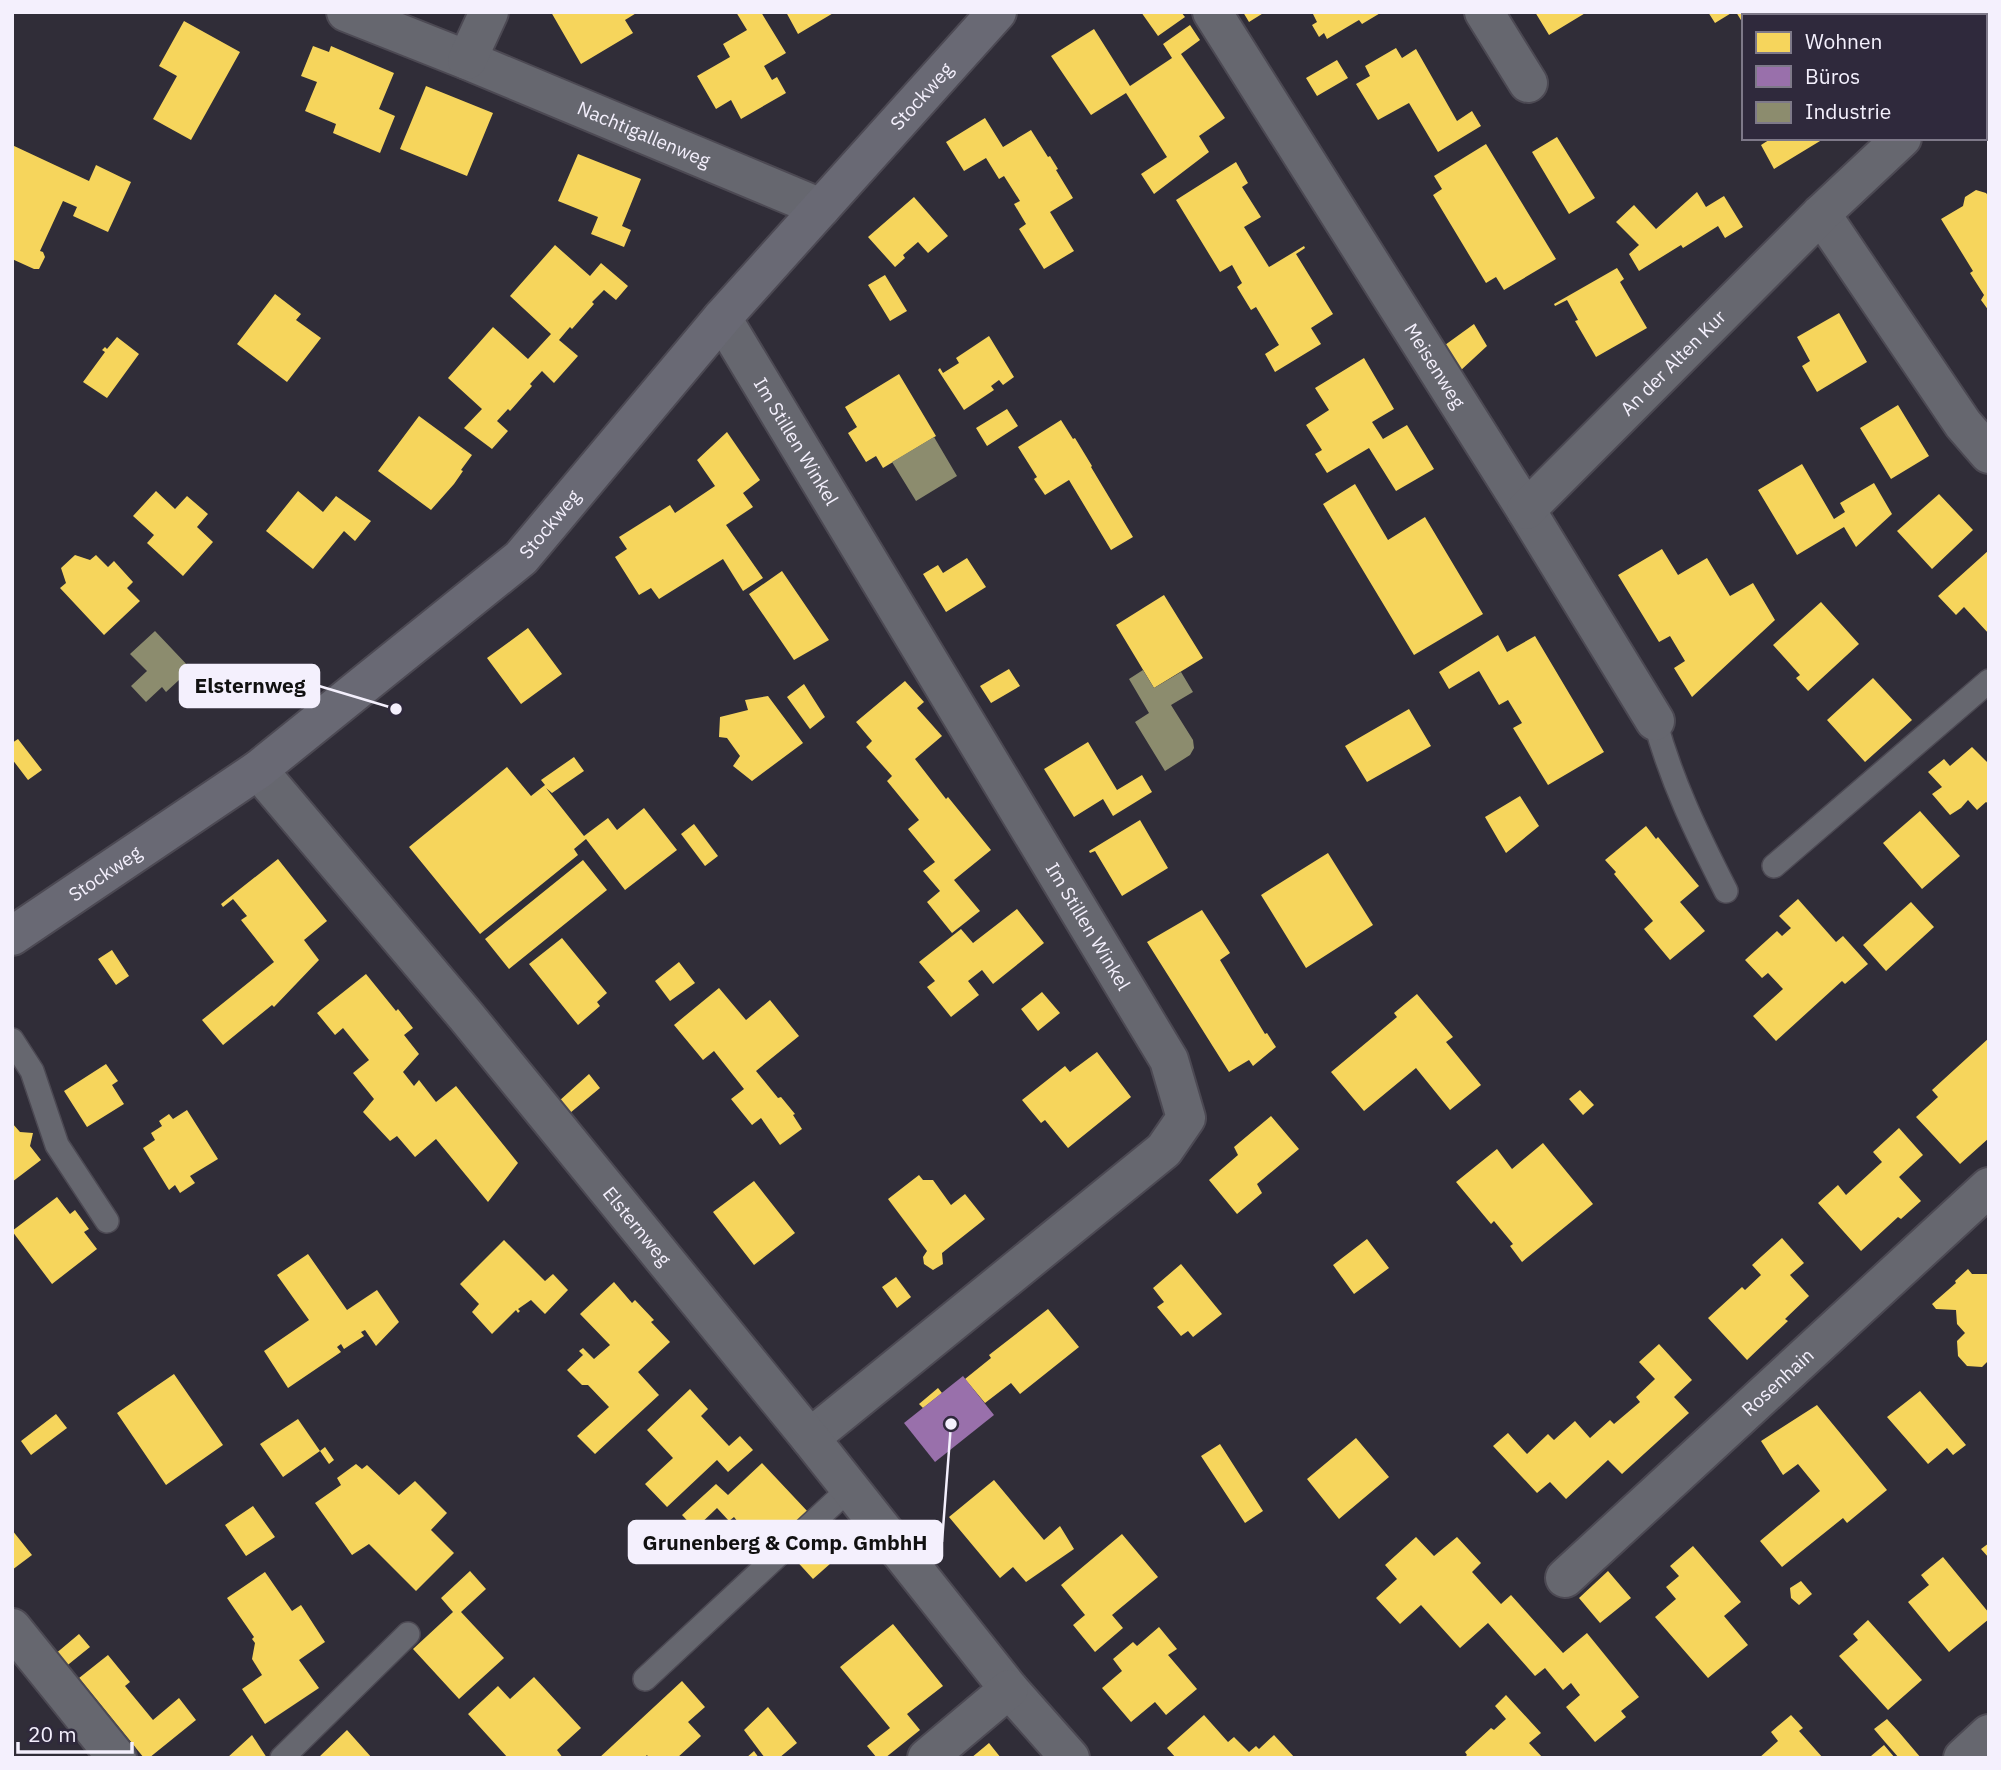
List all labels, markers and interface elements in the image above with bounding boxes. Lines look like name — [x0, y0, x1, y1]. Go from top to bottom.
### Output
legend — [1742, 14, 1987, 140]
text: Wohnen — [1805, 27, 1882, 55]
street label: Stockweg — [885, 57, 958, 135]
text: Büros — [1805, 62, 1860, 90]
street label: Nachtigallenweg — [574, 96, 714, 172]
text: Industrie — [1805, 97, 1891, 125]
street label: An der Alten Kur — [1615, 305, 1731, 421]
street label: Meisenweg — [1399, 319, 1471, 413]
street label: Im Stillen Winkel — [749, 373, 844, 510]
street label: Stockweg — [514, 484, 585, 563]
callout: Elsternweg — [180, 665, 319, 707]
text: Elsternweg — [194, 671, 306, 699]
street label: Stockweg — [64, 840, 146, 906]
street label: Im Stillen Winkel — [1041, 858, 1136, 994]
street label: Elsternweg — [598, 1182, 676, 1270]
street label: Rosenhain — [1736, 1343, 1819, 1421]
callout: Grunenberg & Comp. GmbhH — [629, 1521, 942, 1563]
text: Grunenberg & Comp. GmbhH — [643, 1528, 927, 1556]
scale bar — [18, 1710, 131, 1754]
text: 20 m — [28, 1720, 77, 1748]

